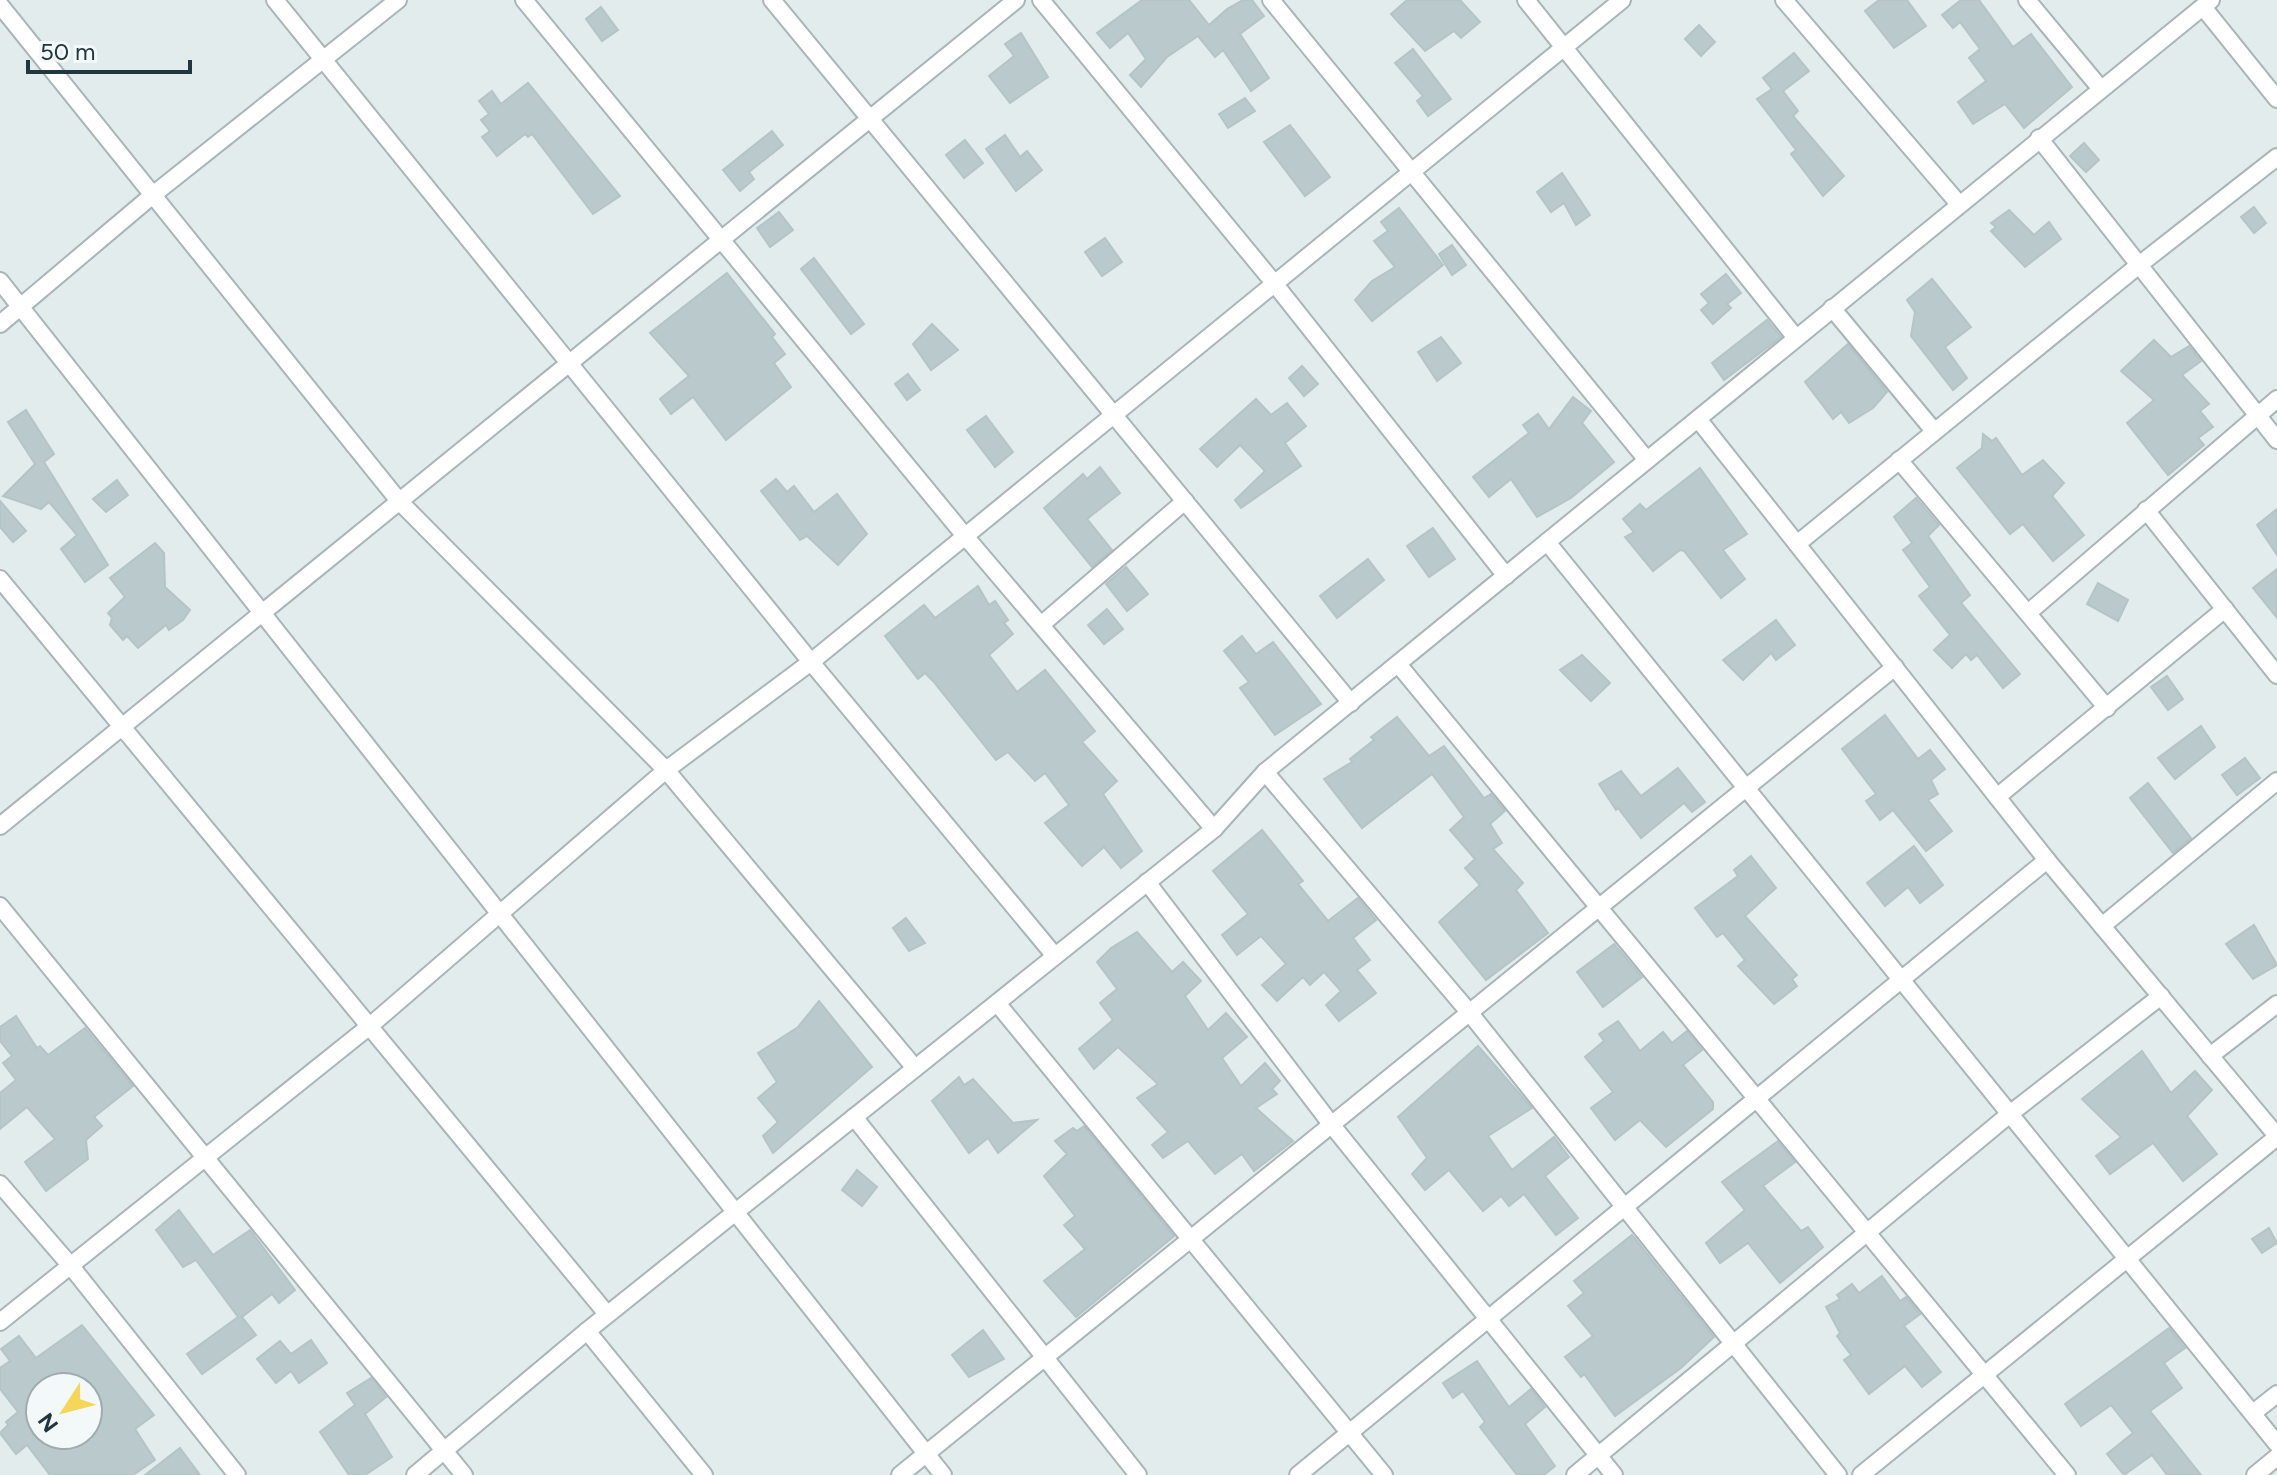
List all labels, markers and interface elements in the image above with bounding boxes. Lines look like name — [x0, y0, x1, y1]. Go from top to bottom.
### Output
scale bar — [28, 24, 190, 74]
text: 50 m — [40, 37, 96, 66]
north arrow — [24, 1371, 104, 1451]
text: N — [32, 1408, 64, 1437]

